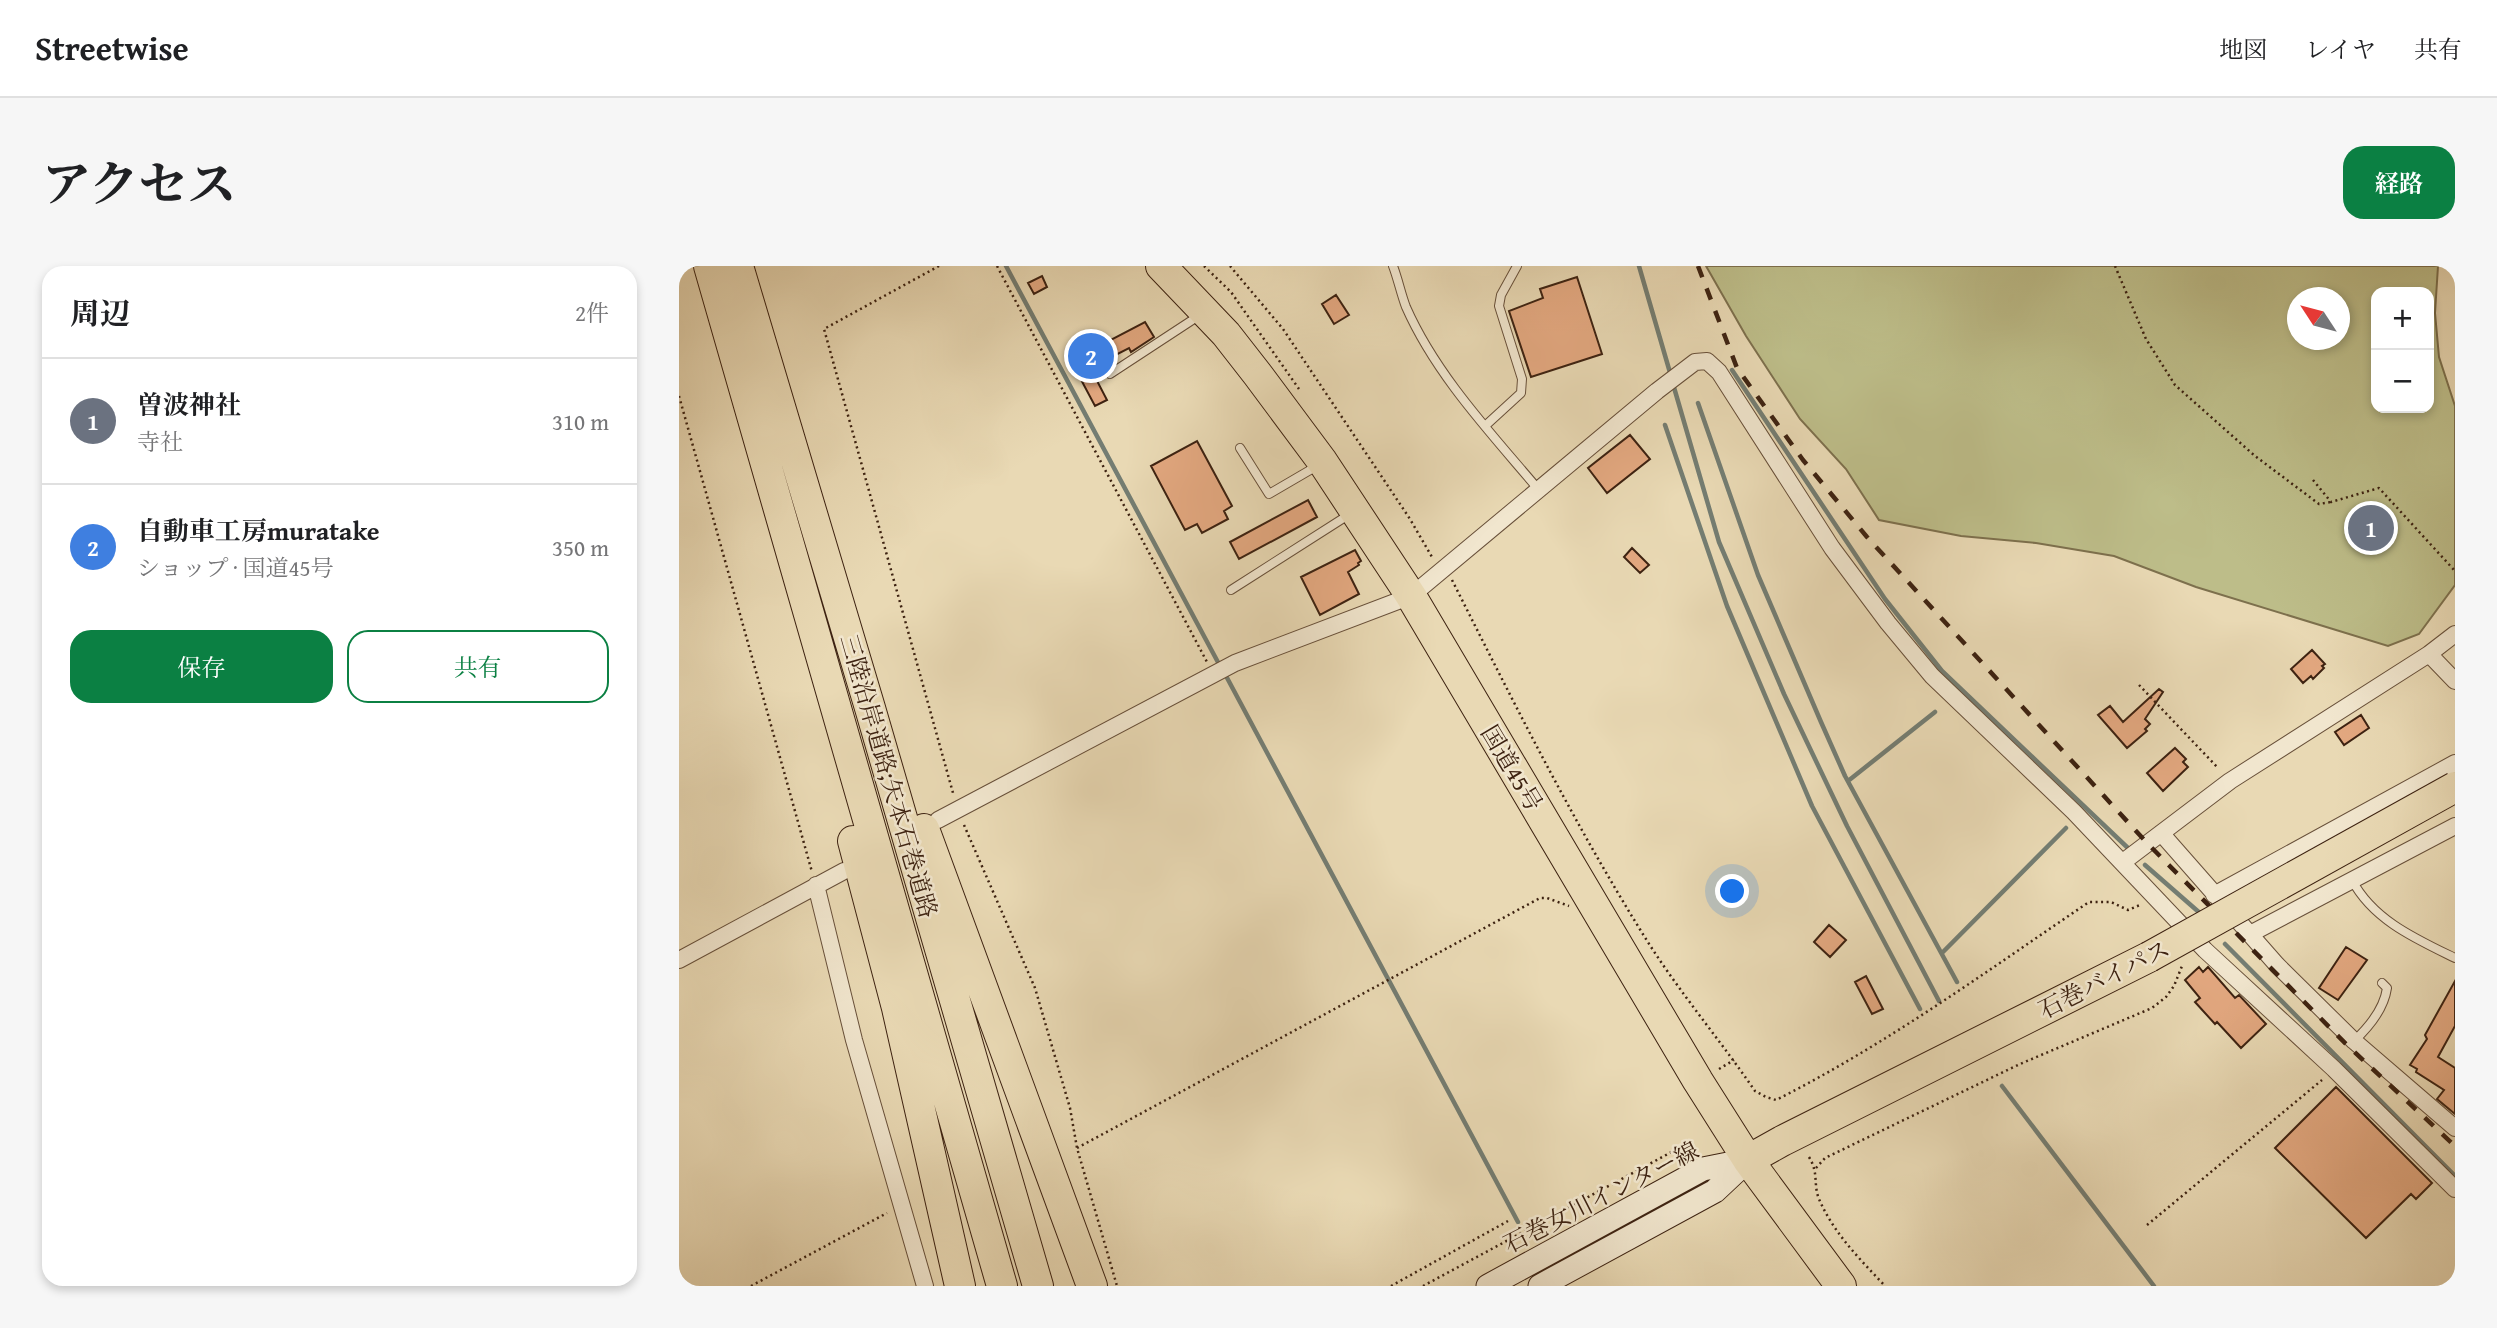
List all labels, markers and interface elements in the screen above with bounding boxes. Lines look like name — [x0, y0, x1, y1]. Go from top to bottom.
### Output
text: Streetwise — [35, 24, 189, 72]
text: 地図 — [2219, 32, 2267, 67]
text: レイヤ — [2305, 32, 2376, 67]
text: 共有 — [2414, 32, 2462, 67]
button: 経路 — [2343, 146, 2455, 219]
text: アクセス — [42, 147, 237, 219]
north arrow — [2287, 287, 2350, 350]
map controls — [2371, 287, 2434, 413]
button: + — [2371, 287, 2434, 350]
text: 周辺 — [70, 291, 130, 335]
text: 2件 — [575, 296, 609, 329]
pin: 2 — [1068, 330, 1114, 382]
button: − — [2371, 350, 2434, 413]
text: 曽波神社 — [137, 385, 241, 424]
text: 1 — [87, 405, 99, 438]
text: 310 m — [552, 405, 609, 438]
text: 寺社 — [137, 425, 183, 458]
pin: 1 — [2348, 502, 2394, 554]
text: 自動車工房muratake — [137, 511, 379, 550]
text: 2 — [87, 531, 99, 564]
text: 350 m — [552, 531, 609, 564]
text: ショップ · 国道45号 — [137, 551, 334, 584]
button: 保存 — [70, 630, 333, 703]
button: 共有 — [347, 630, 609, 703]
street label: 三陸沿岸道路;矢本石巻道路 — [832, 630, 946, 922]
street label: 国道45号 — [1473, 718, 1551, 818]
your location — [1715, 874, 1749, 908]
street label: 石巻バイパス — [2032, 931, 2176, 1027]
street label: 石巻女川インター線 — [1497, 1133, 1705, 1261]

